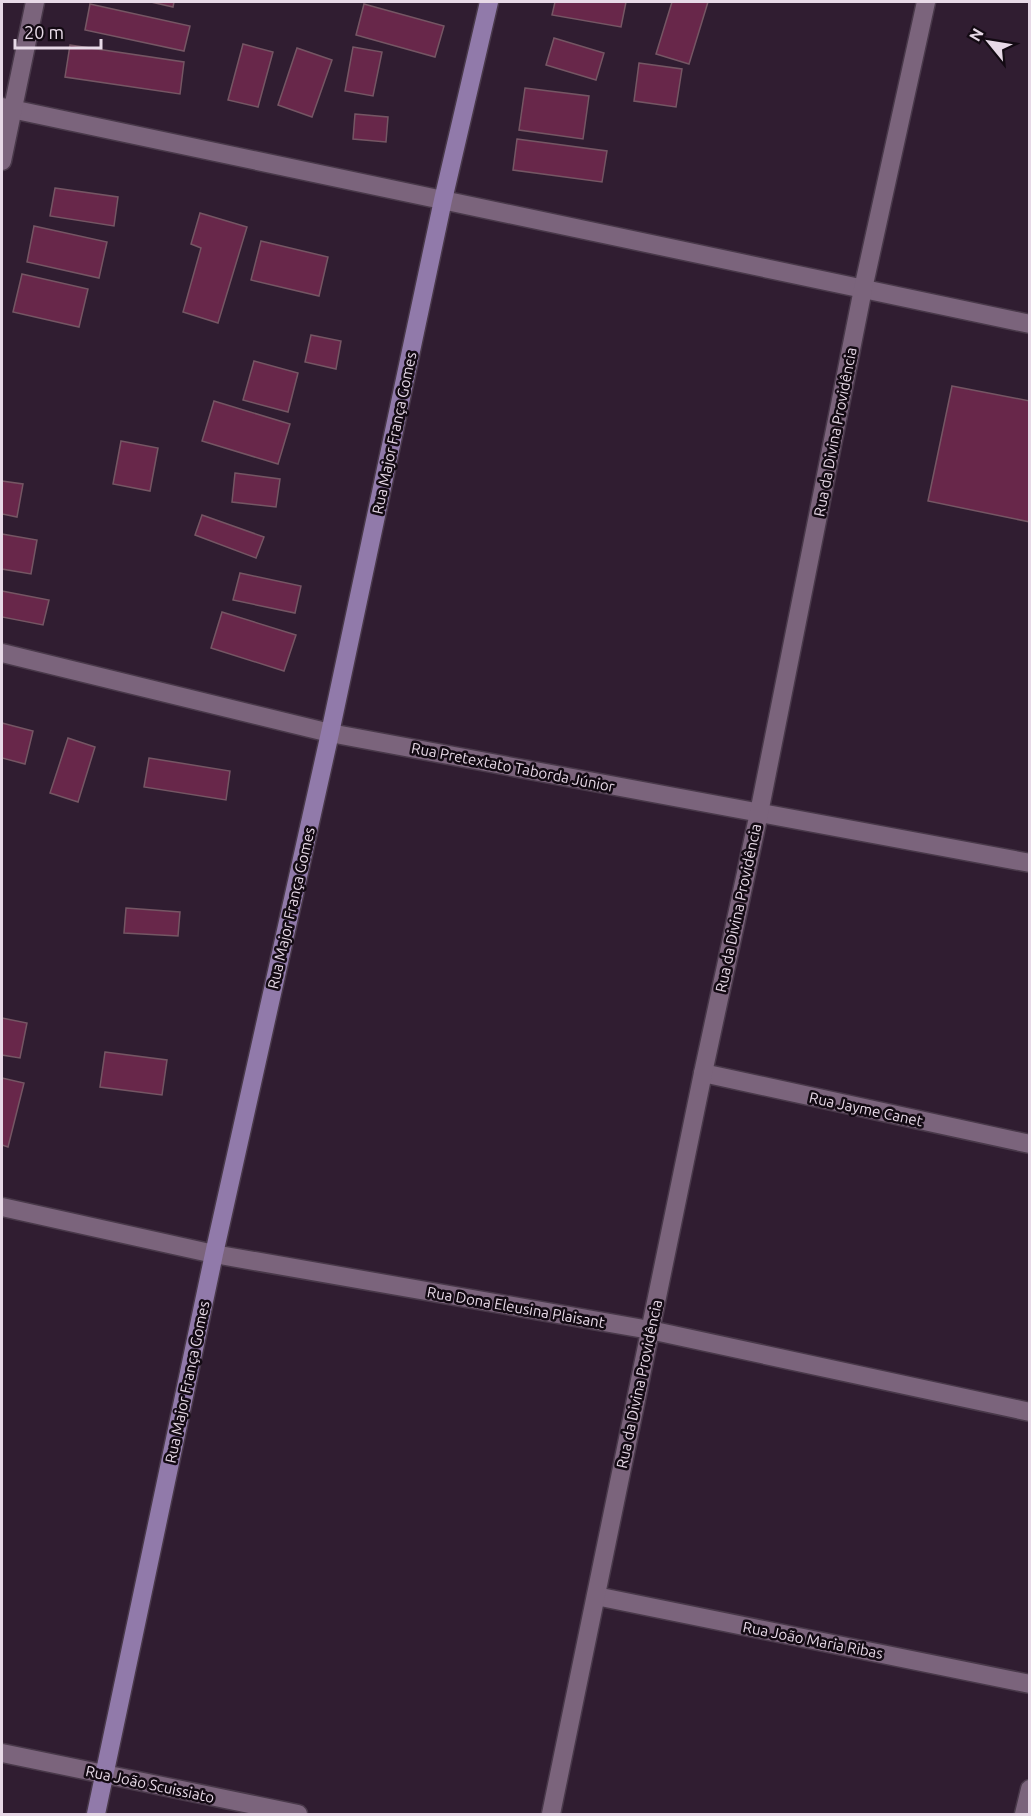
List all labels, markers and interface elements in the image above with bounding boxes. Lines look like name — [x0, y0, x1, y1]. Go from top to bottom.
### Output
scale bar — [15, 12, 100, 50]
north arrow — [959, 12, 1019, 72]
text: 20 m — [24, 22, 64, 42]
text: N — [965, 25, 987, 44]
street label: Rua da Divina Providência — [810, 346, 860, 518]
street label: Rua Major França Gomes — [368, 350, 420, 516]
street label: Rua Pretextato Taborda Júnior — [410, 739, 616, 795]
street label: Rua da Divina Providência — [712, 822, 764, 994]
street label: Rua Major França Gomes — [264, 825, 318, 991]
street label: Rua Jayme Canet — [808, 1089, 924, 1129]
street label: Rua Dona Eleusina Plaisant — [426, 1283, 606, 1331]
street label: Rua da Divina Providência — [613, 1298, 665, 1470]
street label: Rua Major França Gomes — [161, 1299, 213, 1465]
street label: Rua João Maria Ribas — [742, 1618, 884, 1662]
street label: Rua João Scuissiato — [84, 1762, 216, 1806]

